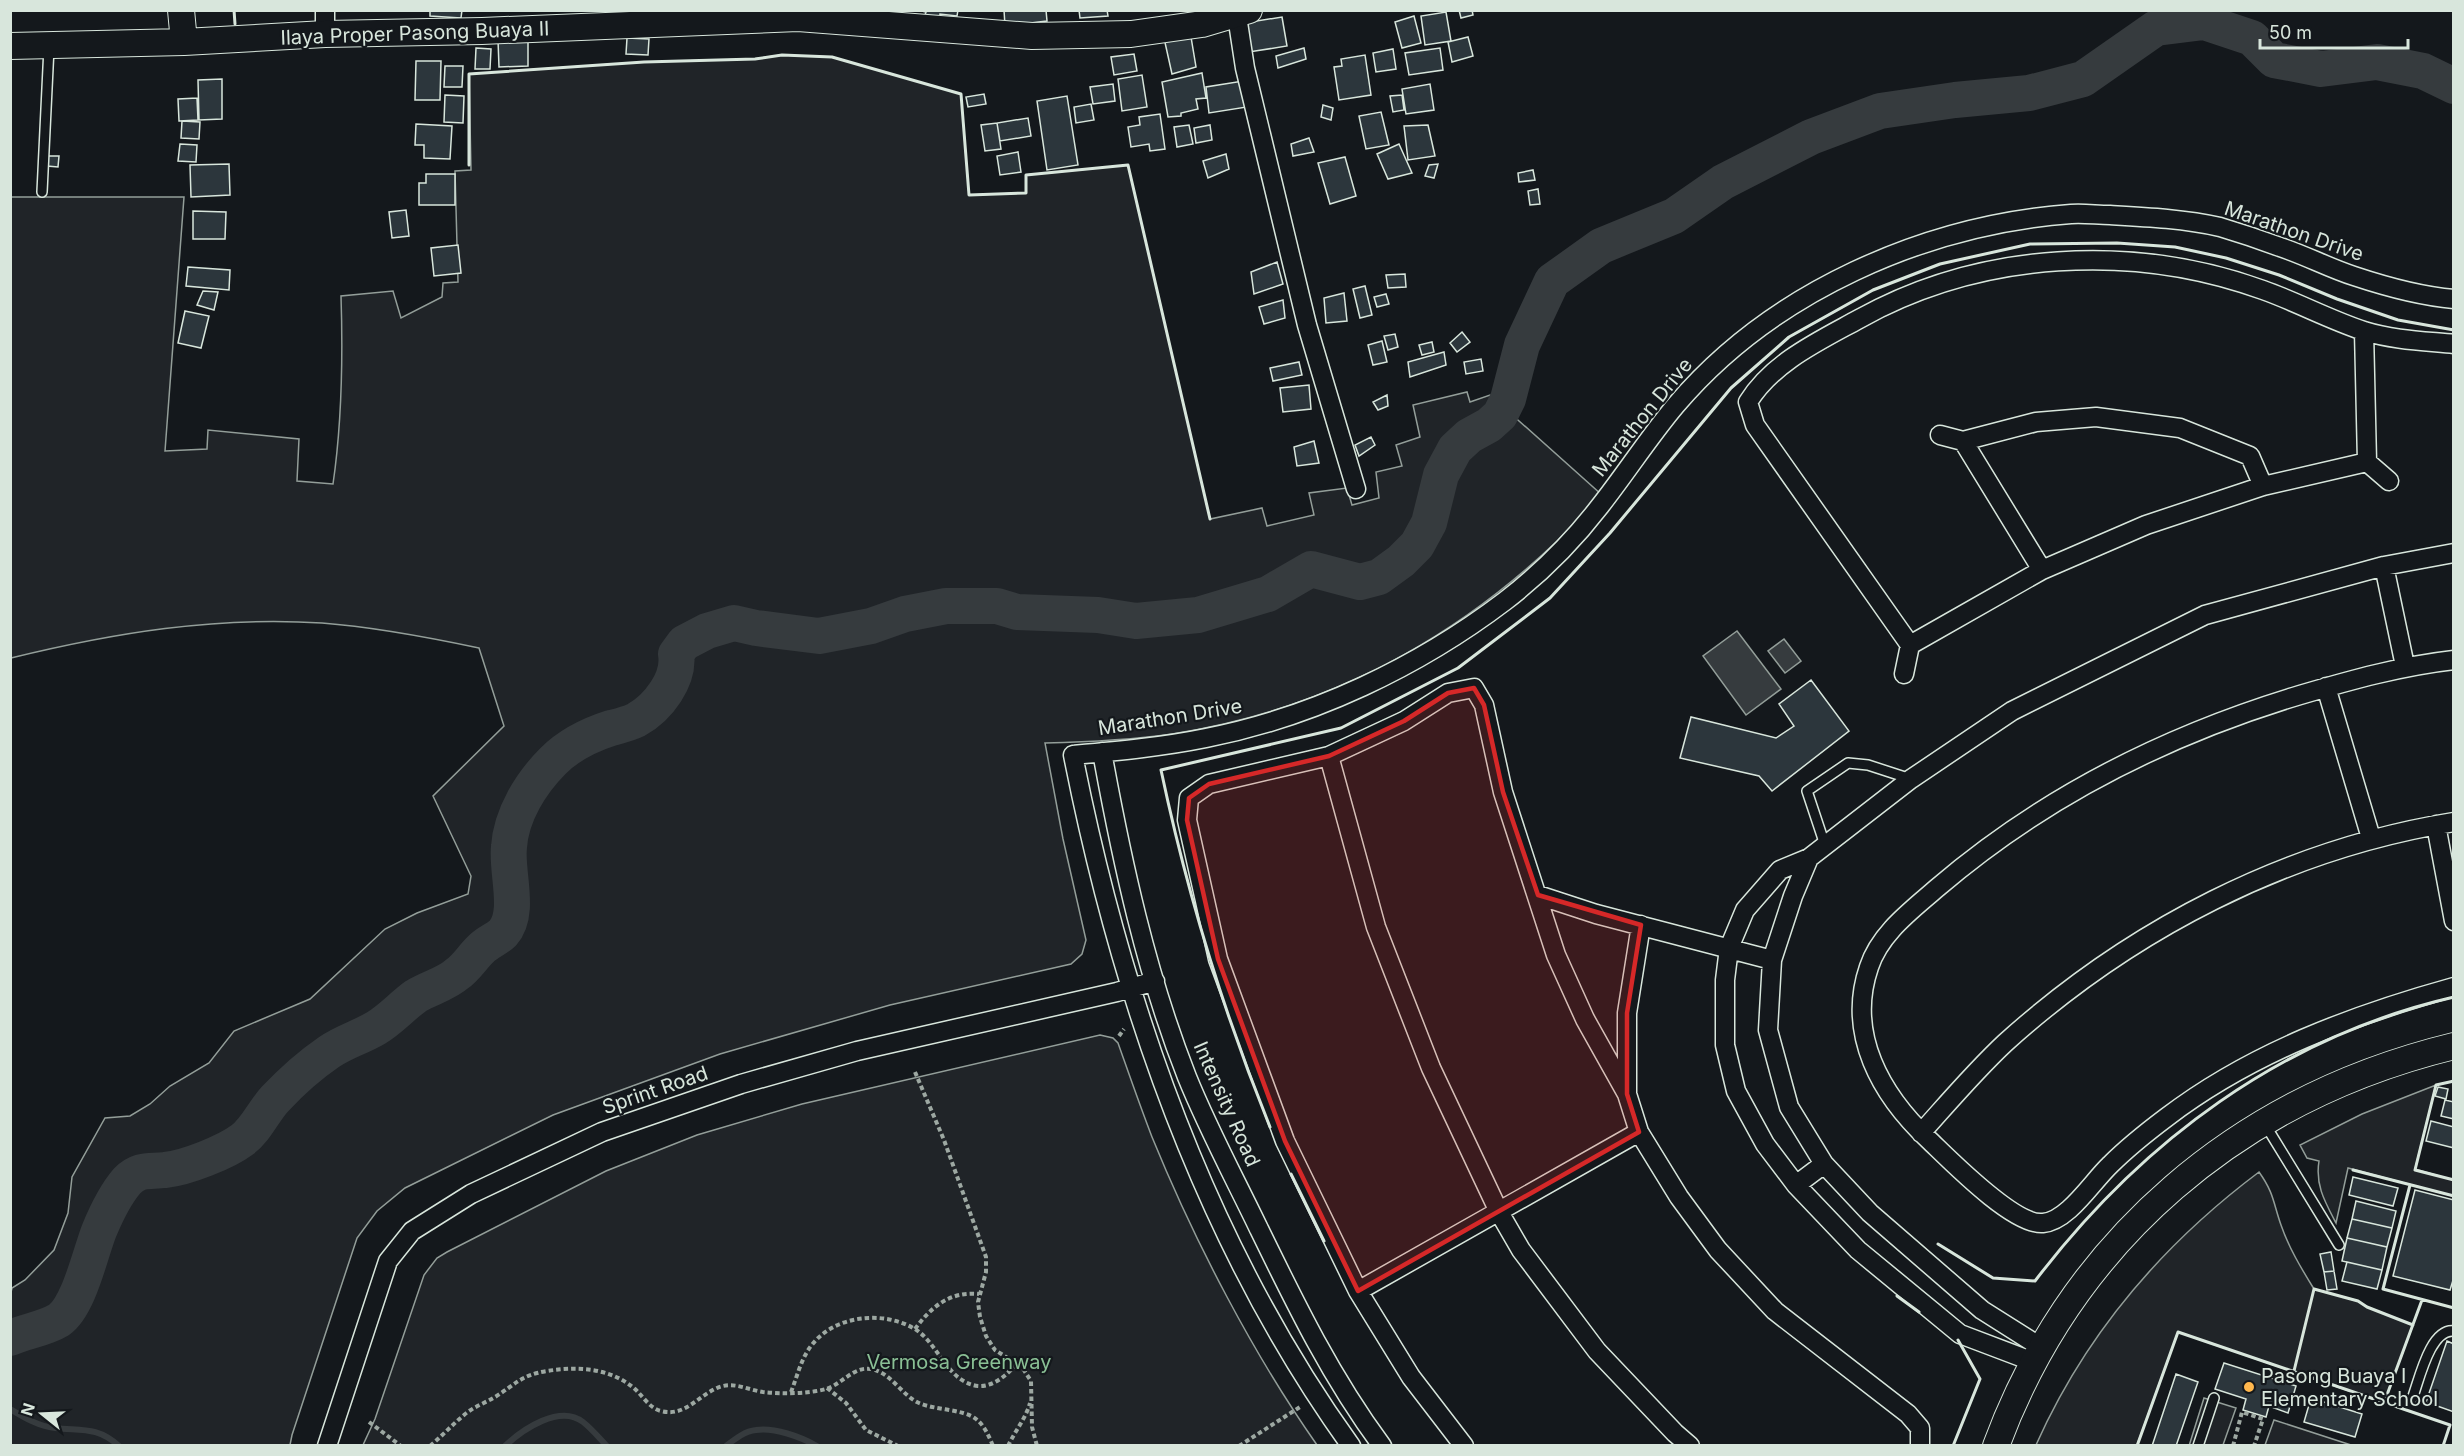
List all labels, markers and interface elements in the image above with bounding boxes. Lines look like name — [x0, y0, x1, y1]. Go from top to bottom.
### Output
scale bar — [2260, 12, 2408, 50]
street label: Ilaya Proper Pasong Buaya II — [280, 16, 550, 50]
text: 50 m — [2269, 22, 2312, 43]
street label: Marathon Drive — [2221, 196, 2367, 266]
street label: Marathon Drive — [1587, 353, 1697, 481]
street label: Marathon Drive — [1096, 694, 1244, 740]
street label: Intensity Road — [1189, 1038, 1265, 1170]
street label: Sprint Road — [599, 1061, 711, 1119]
park label: Vermosa Greenway — [866, 1350, 1052, 1374]
place label: Pasong Buaya I Elementary School — [2261, 1364, 2438, 1411]
marker: Pasong Buaya I Elementary School — [2242, 1380, 2256, 1394]
north arrow — [12, 1384, 72, 1444]
text: N — [16, 1400, 39, 1418]

